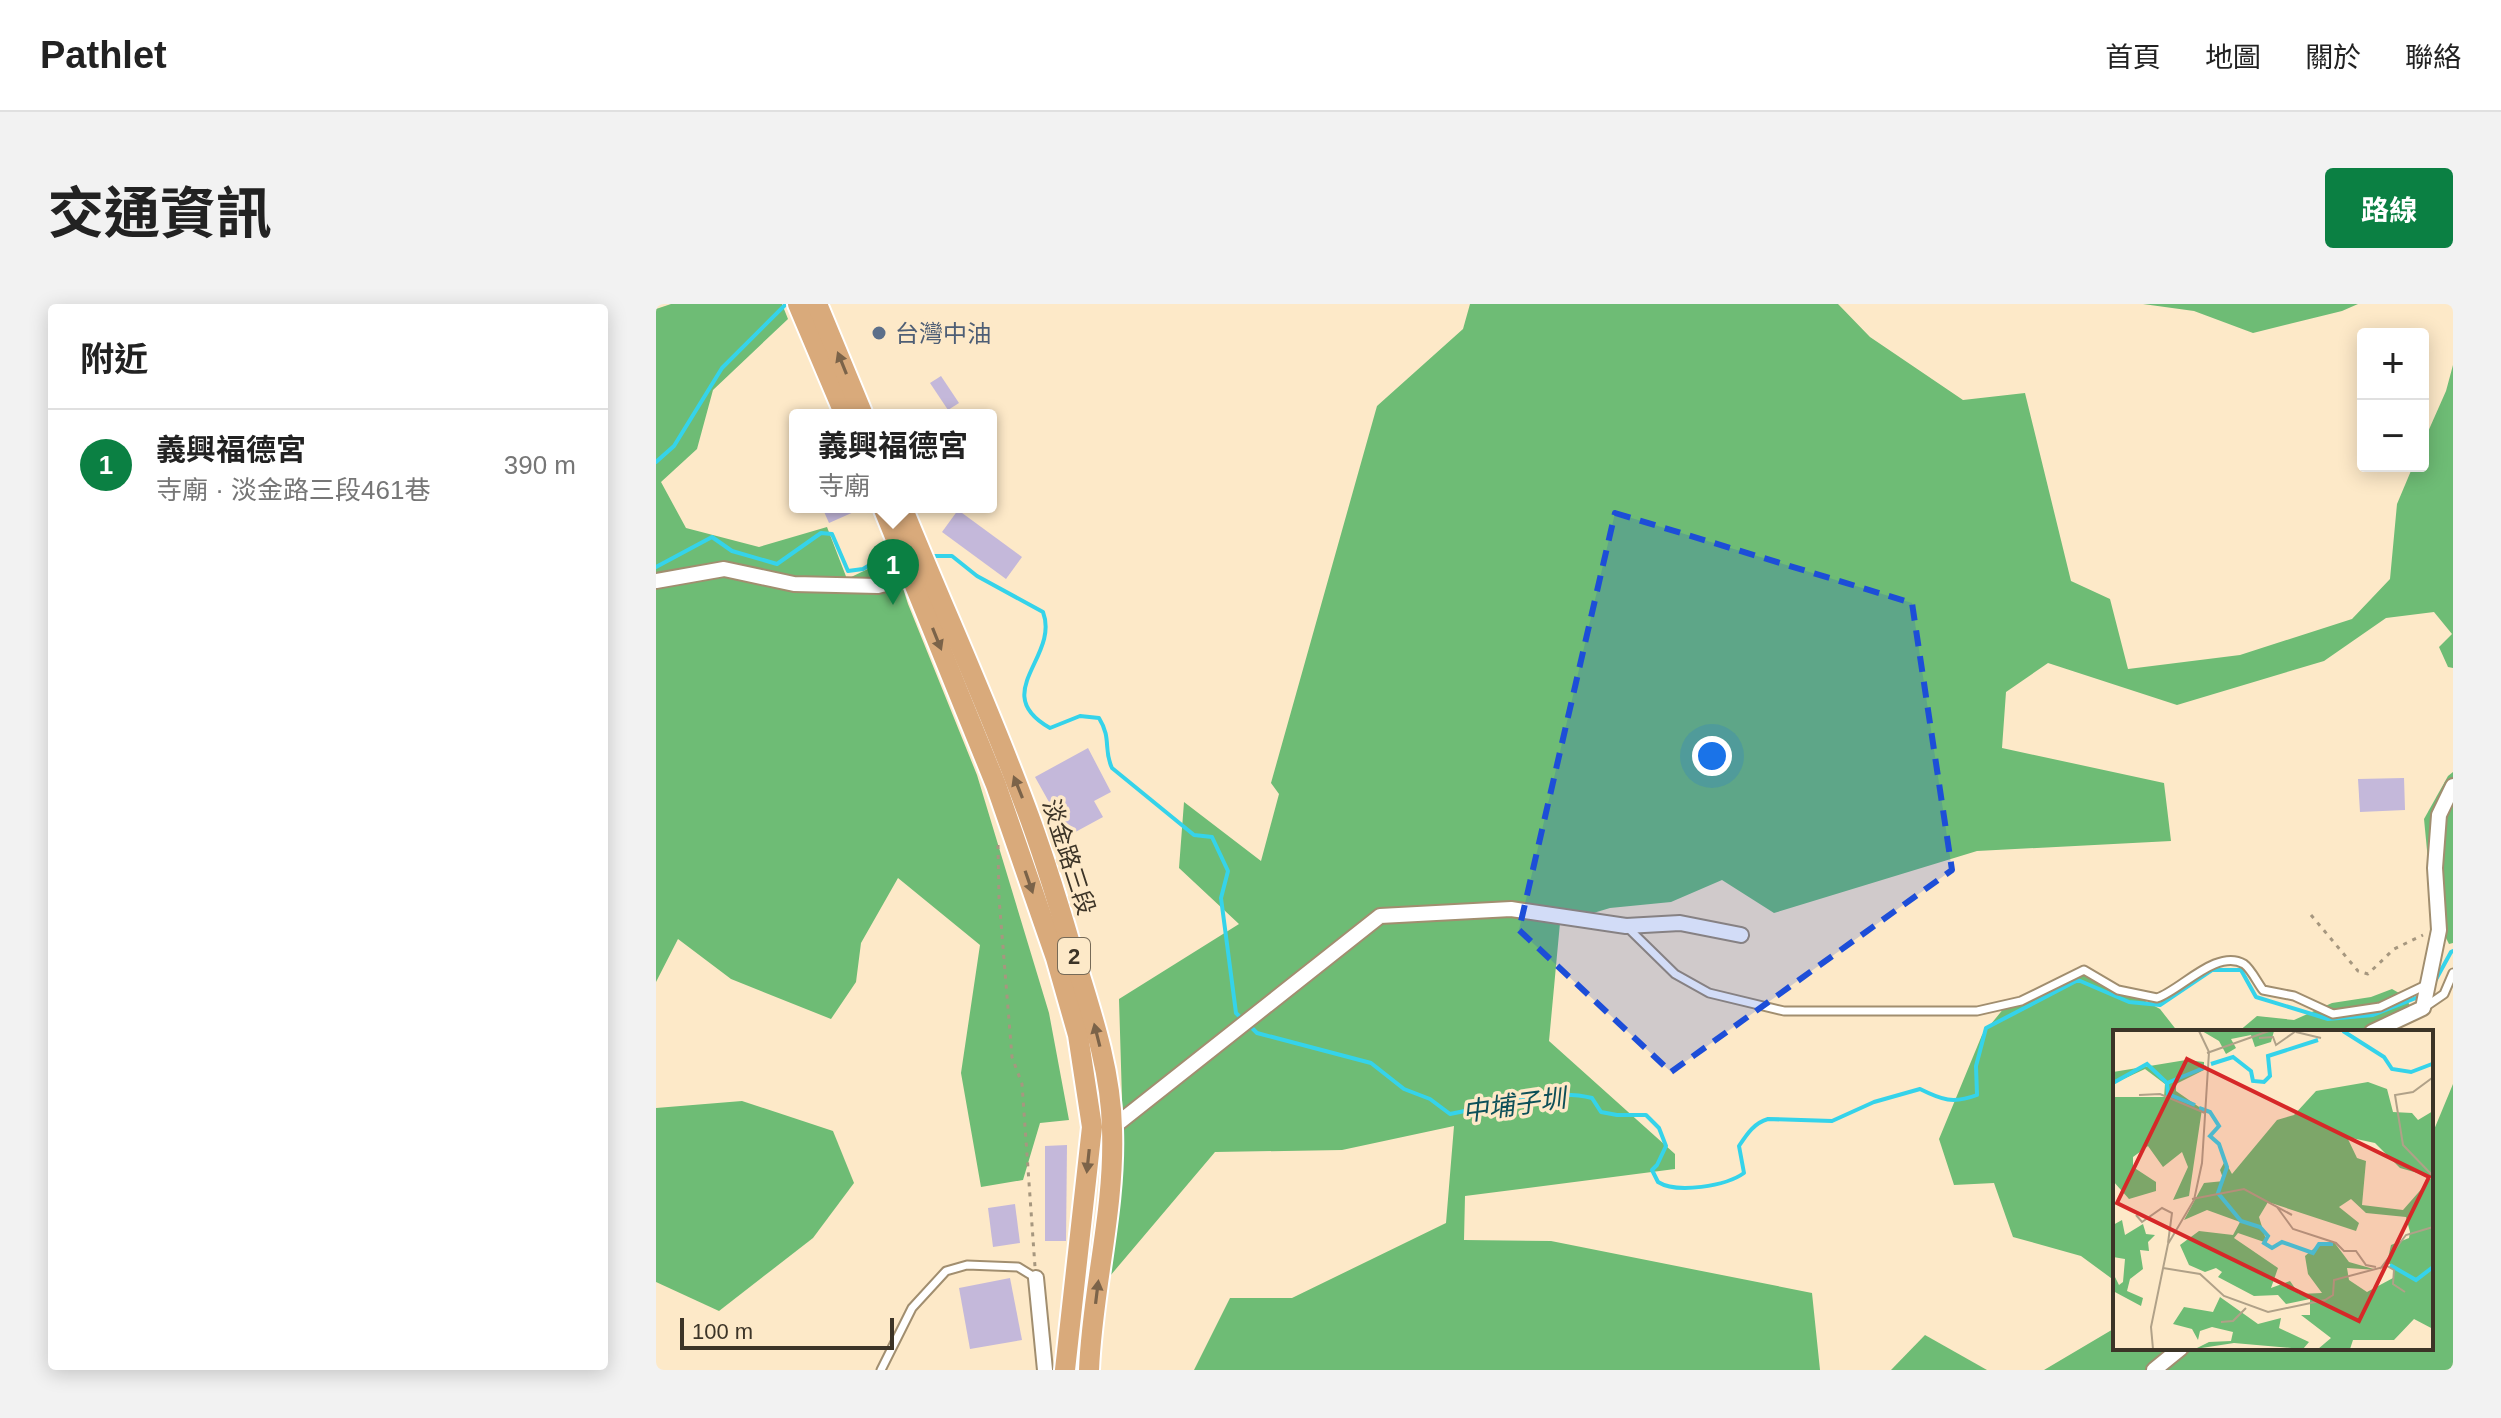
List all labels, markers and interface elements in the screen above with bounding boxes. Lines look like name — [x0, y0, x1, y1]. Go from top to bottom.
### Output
text: Pathlet — [40, 34, 167, 76]
text: 首頁 — [2105, 42, 2161, 73]
text: 地圖 — [2205, 42, 2261, 73]
text: 關於 — [2305, 42, 2361, 73]
text: 聯絡 — [2405, 42, 2461, 73]
button: 路線 — [2325, 168, 2453, 248]
text: 交通資訊 — [48, 182, 272, 245]
place label: 台灣中油 — [895, 320, 991, 347]
marker: 台灣中油 — [870, 324, 888, 342]
map controls — [2357, 328, 2429, 472]
button: + — [2357, 328, 2429, 400]
text: 附近 — [80, 340, 148, 378]
one-way arrow — [835, 351, 848, 374]
button: − — [2357, 400, 2429, 472]
popup — [789, 409, 997, 513]
text: 義興福德宮 — [818, 429, 968, 462]
text: 義興福德宮 — [156, 433, 306, 466]
text: 1 — [99, 450, 113, 480]
text: 390 m — [504, 450, 576, 480]
text: 寺廟 — [818, 471, 870, 501]
text: 寺廟 · 淡金路三段461巷 — [156, 475, 431, 505]
pin: 1 — [867, 539, 919, 605]
one-way arrow — [931, 627, 944, 651]
your location — [1692, 736, 1732, 776]
one-way arrow — [1011, 775, 1024, 799]
street label: 淡金路三段 — [1038, 796, 1100, 918]
one-way arrow — [1024, 870, 1036, 894]
road number: 2 — [1058, 938, 1090, 974]
one-way arrow — [1090, 1022, 1103, 1047]
inset map — [2113, 1030, 2433, 1350]
water label: 中埔子圳 — [1460, 1082, 1572, 1127]
one-way arrow — [1082, 1149, 1095, 1174]
one-way arrow — [1090, 1280, 1103, 1305]
scale bar — [680, 1314, 894, 1350]
text: 100 m — [692, 1319, 753, 1344]

